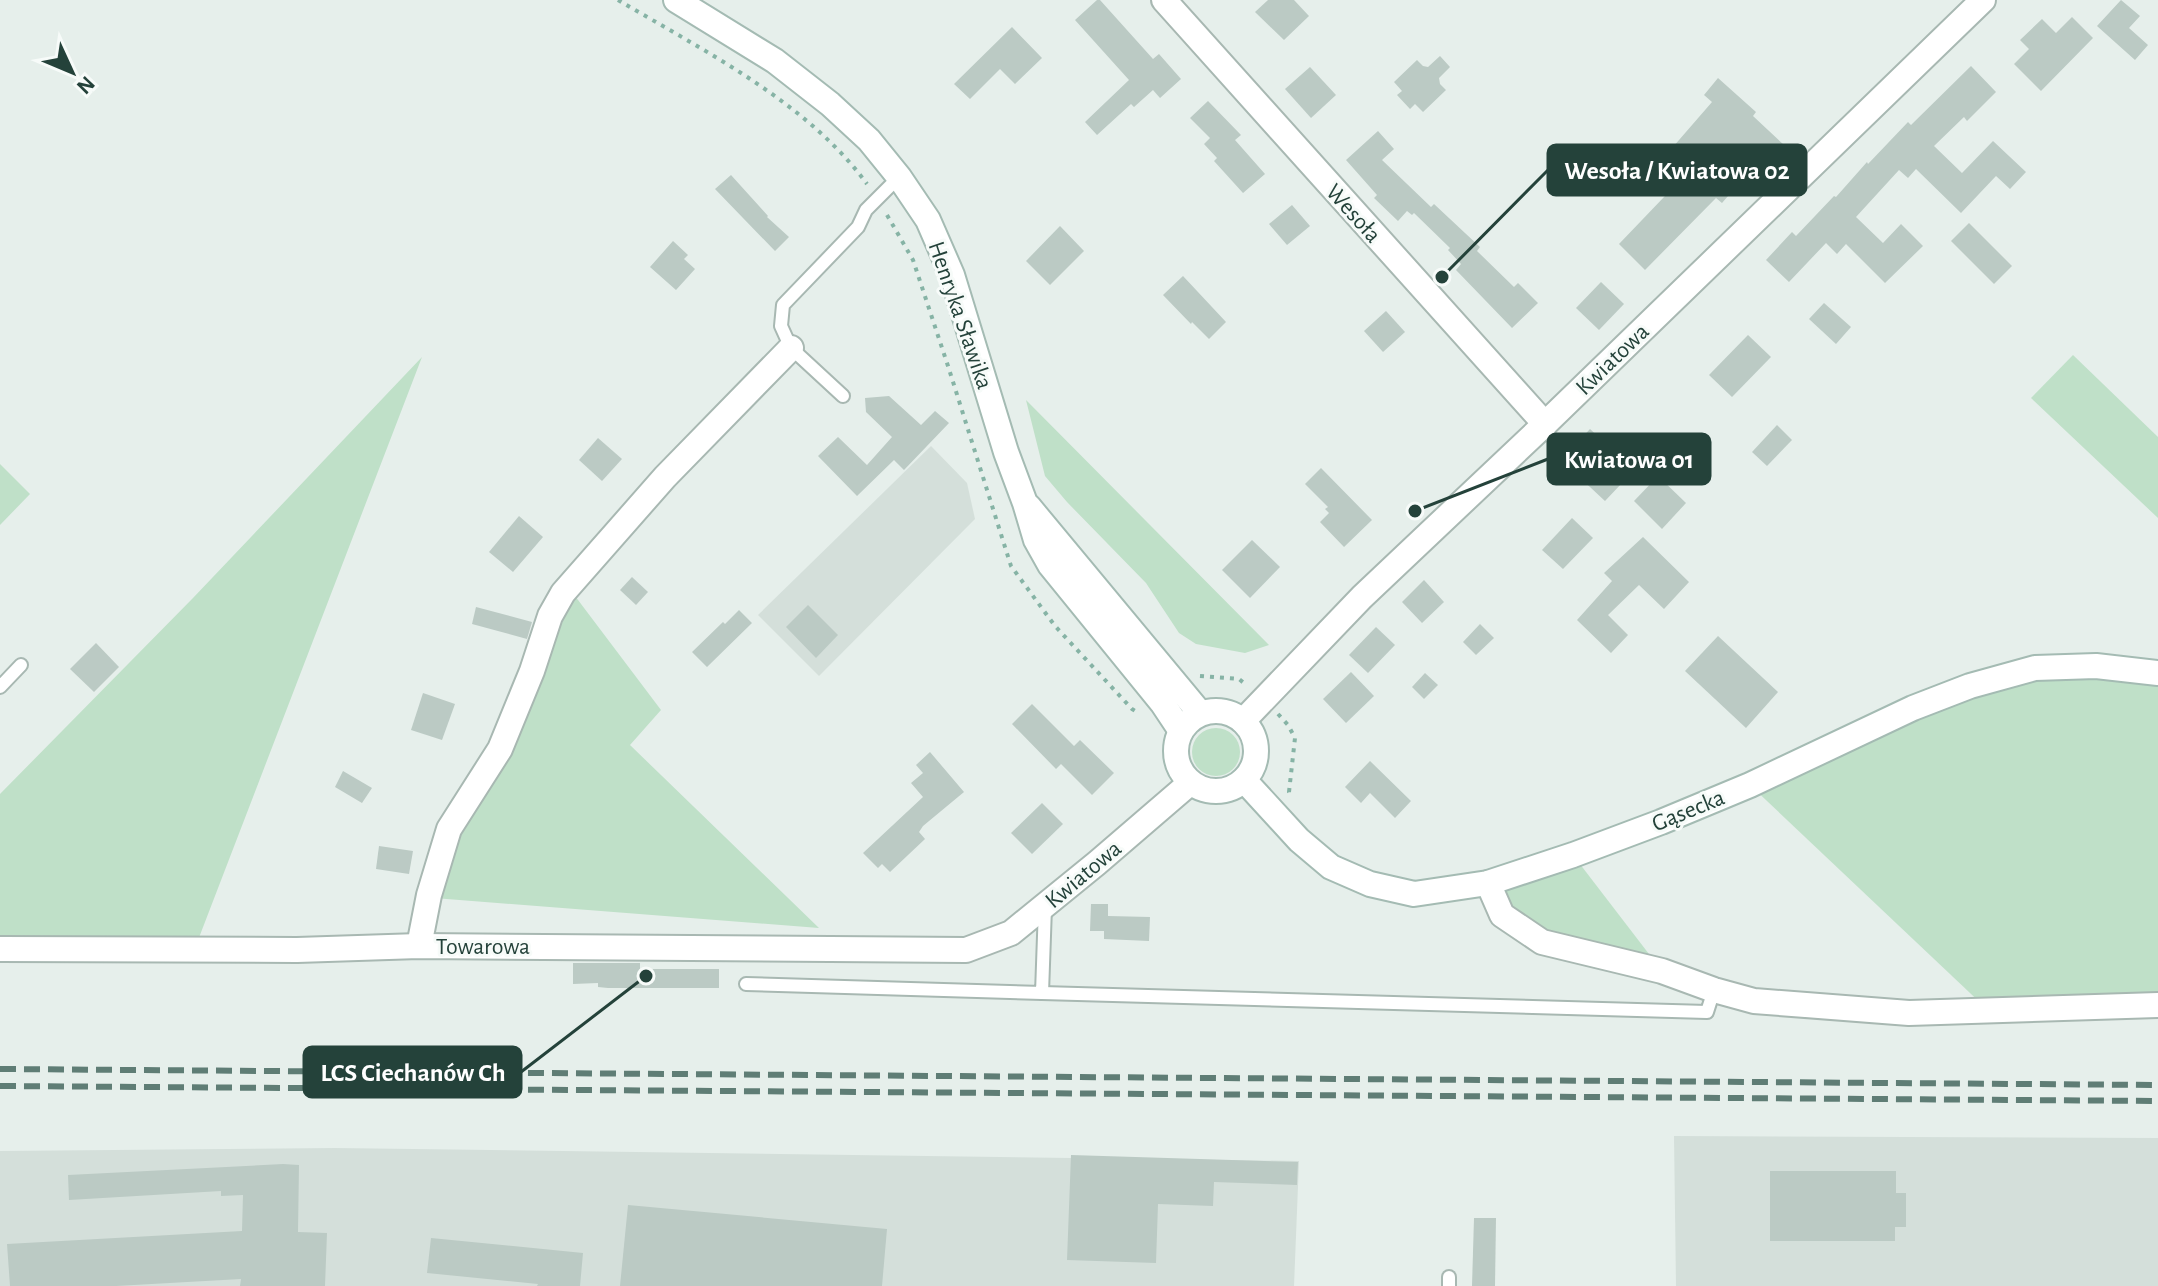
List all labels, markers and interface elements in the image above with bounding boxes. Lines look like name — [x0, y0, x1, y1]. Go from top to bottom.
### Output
north arrow — [32, 32, 112, 112]
text: N — [72, 72, 99, 98]
callout: Wesoła / Kwiatowa 02 — [1548, 145, 1806, 195]
text: Wesoła / Kwiatowa 02 — [1564, 158, 1790, 184]
street label: Wesoła — [1321, 180, 1385, 247]
street label: Henryka Sławika — [924, 238, 997, 392]
street label: Kwiatowa — [1572, 319, 1654, 400]
callout: Kwiatowa 01 — [1548, 434, 1710, 484]
text: Kwiatowa 01 — [1564, 447, 1694, 473]
street label: Gąsecka — [1649, 786, 1728, 836]
street label: Kwiatowa — [1041, 836, 1126, 913]
street label: Towarowa — [436, 935, 530, 959]
callout: LCS Ciechanów Ch — [304, 1047, 521, 1097]
text: LCS Ciechanów Ch — [320, 1060, 506, 1086]

